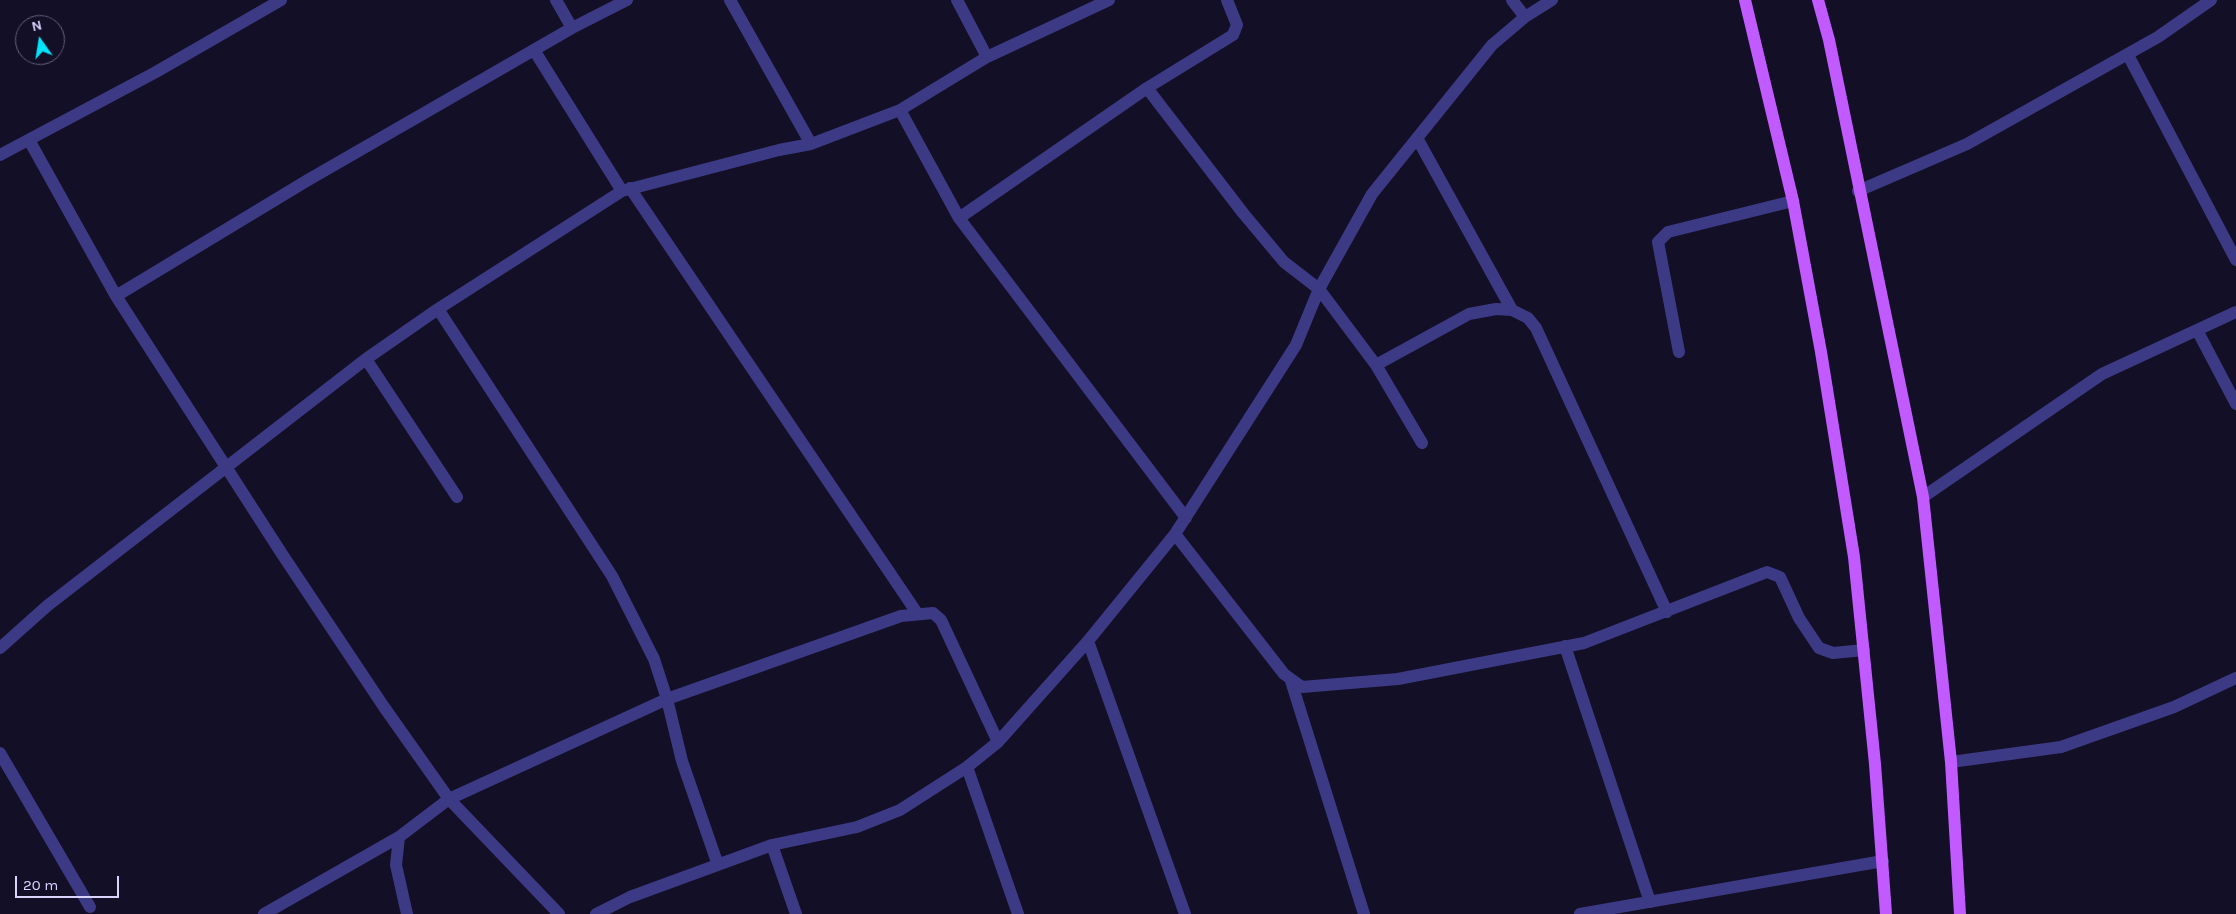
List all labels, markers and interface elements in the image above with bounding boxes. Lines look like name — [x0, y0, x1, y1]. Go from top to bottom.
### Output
north arrow — [15, 15, 65, 65]
text: N — [30, 16, 44, 35]
scale bar — [18, 866, 121, 898]
text: 20 m — [23, 876, 58, 894]

